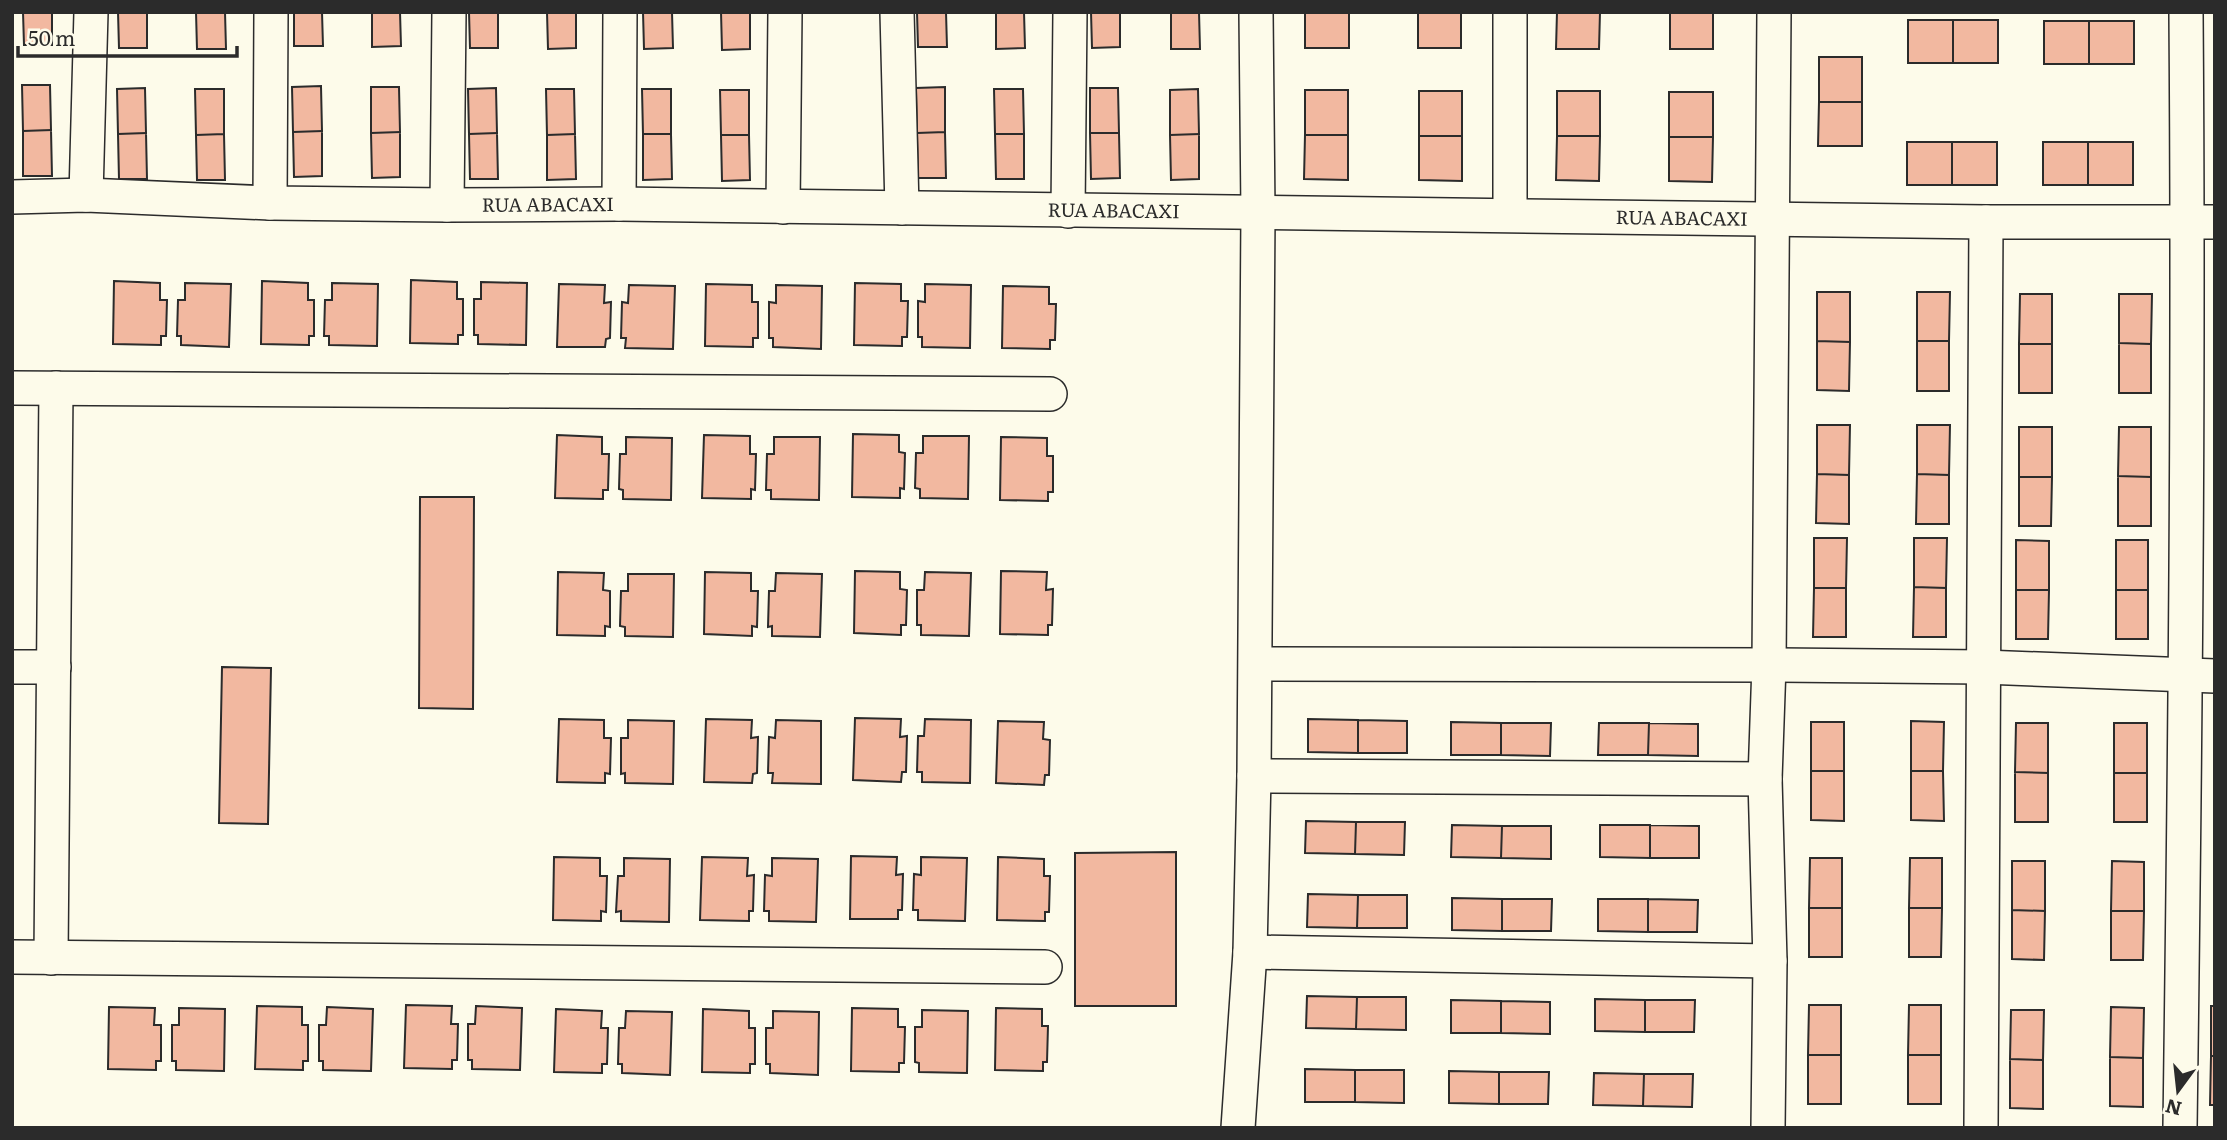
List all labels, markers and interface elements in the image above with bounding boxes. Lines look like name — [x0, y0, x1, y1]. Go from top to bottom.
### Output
scale bar — [18, 14, 236, 58]
text: 50 m — [28, 21, 75, 52]
street label: RUA ABACAXI — [482, 189, 614, 218]
street label: RUA ABACAXI — [1047, 195, 1180, 224]
street label: RUA ABACAXI — [1615, 202, 1748, 232]
north arrow — [2143, 1056, 2213, 1126]
text: N — [2162, 1093, 2185, 1124]

